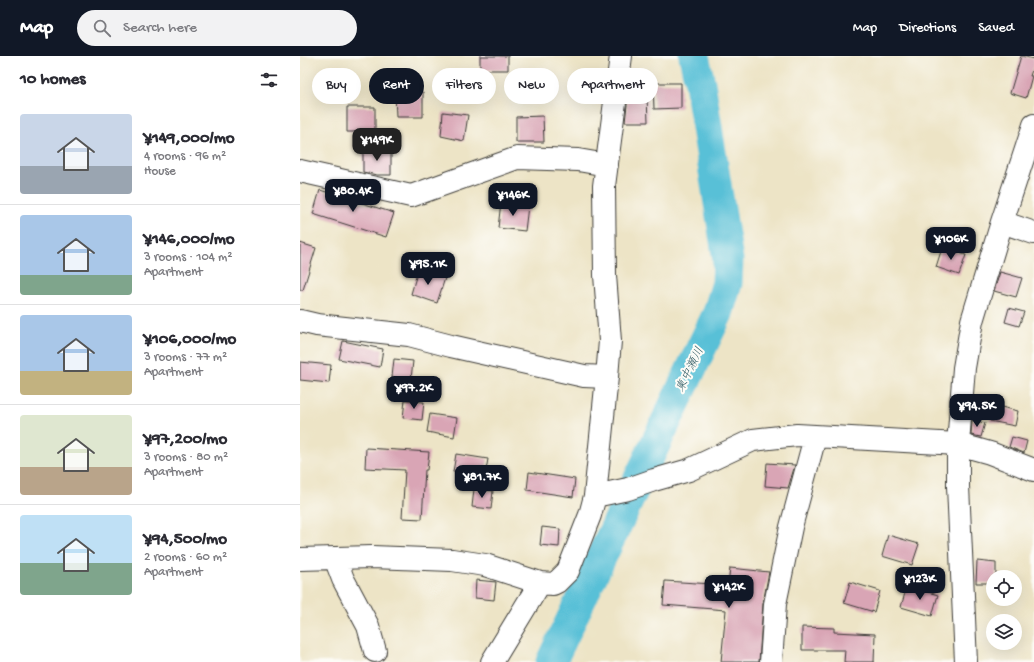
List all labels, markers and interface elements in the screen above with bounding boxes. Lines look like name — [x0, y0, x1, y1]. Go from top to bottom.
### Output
search box — [77, 10, 357, 46]
text: Map — [20, 17, 53, 40]
icon: search — [91, 17, 113, 39]
text: Search here — [123, 19, 197, 37]
text: Map — [853, 20, 877, 37]
text: Directions — [899, 20, 956, 37]
text: Saved — [978, 20, 1014, 37]
chip: Buy — [312, 68, 361, 104]
chip: Rent — [369, 68, 424, 104]
chip: Filters — [432, 68, 496, 104]
chip: New — [504, 68, 559, 104]
chip: Apartment — [567, 68, 658, 104]
icon: filters — [258, 69, 280, 91]
text: 10 homes — [20, 70, 86, 90]
pin: ¥149K — [349, 128, 405, 162]
text: ¥149,000/mo — [144, 129, 235, 149]
icon: home — [52, 130, 100, 178]
text: ¥149K — [361, 133, 393, 148]
text: 4 rooms · 96 m² — [144, 149, 226, 164]
text: House — [144, 164, 176, 179]
pin: ¥80.4K — [320, 179, 386, 213]
pin: ¥146K — [485, 183, 541, 217]
text: ¥80.4K — [334, 184, 372, 199]
text: ¥146K — [497, 188, 529, 203]
pin: ¥106K — [923, 227, 979, 261]
text: ¥146,000/mo — [144, 230, 235, 250]
icon: home — [52, 231, 100, 279]
text: ¥106K — [935, 232, 967, 247]
text: 3 rooms · 104 m² — [144, 250, 232, 265]
pin: ¥95.1K — [395, 252, 461, 286]
text: ¥95.1K — [410, 257, 446, 272]
text: Apartment — [144, 265, 203, 280]
text: ¥106,000/mo — [144, 330, 236, 350]
icon: home — [52, 331, 100, 379]
water label: 東中瀬川 — [673, 345, 708, 395]
text: 3 rooms · 77 m² — [144, 350, 227, 365]
text: Apartment — [144, 365, 203, 380]
pin: ¥97.2K — [381, 376, 447, 410]
text: ¥97.2K — [396, 381, 432, 396]
pin: ¥94.5K — [944, 394, 1010, 428]
text: ¥94.5K — [959, 399, 995, 414]
text: ¥97,200/mo — [144, 430, 227, 450]
icon: home — [52, 431, 100, 479]
text: 3 rooms · 80 m² — [144, 450, 228, 465]
text: Apartment — [144, 465, 203, 480]
pin: ¥81.7K — [449, 465, 515, 499]
text: ¥81.7K — [464, 470, 500, 485]
text: ¥94,500/mo — [144, 530, 227, 550]
icon: home — [52, 531, 100, 579]
text: 2 rooms · 60 m² — [144, 550, 227, 565]
text: Apartment — [144, 565, 203, 580]
pin: ¥123K — [892, 567, 948, 601]
map controls — [986, 570, 1022, 650]
button: locate — [986, 570, 1022, 606]
text: ¥123K — [904, 572, 936, 587]
pin: ¥142K — [701, 575, 757, 609]
text: ¥142K — [714, 580, 744, 595]
button: layers — [986, 614, 1022, 650]

